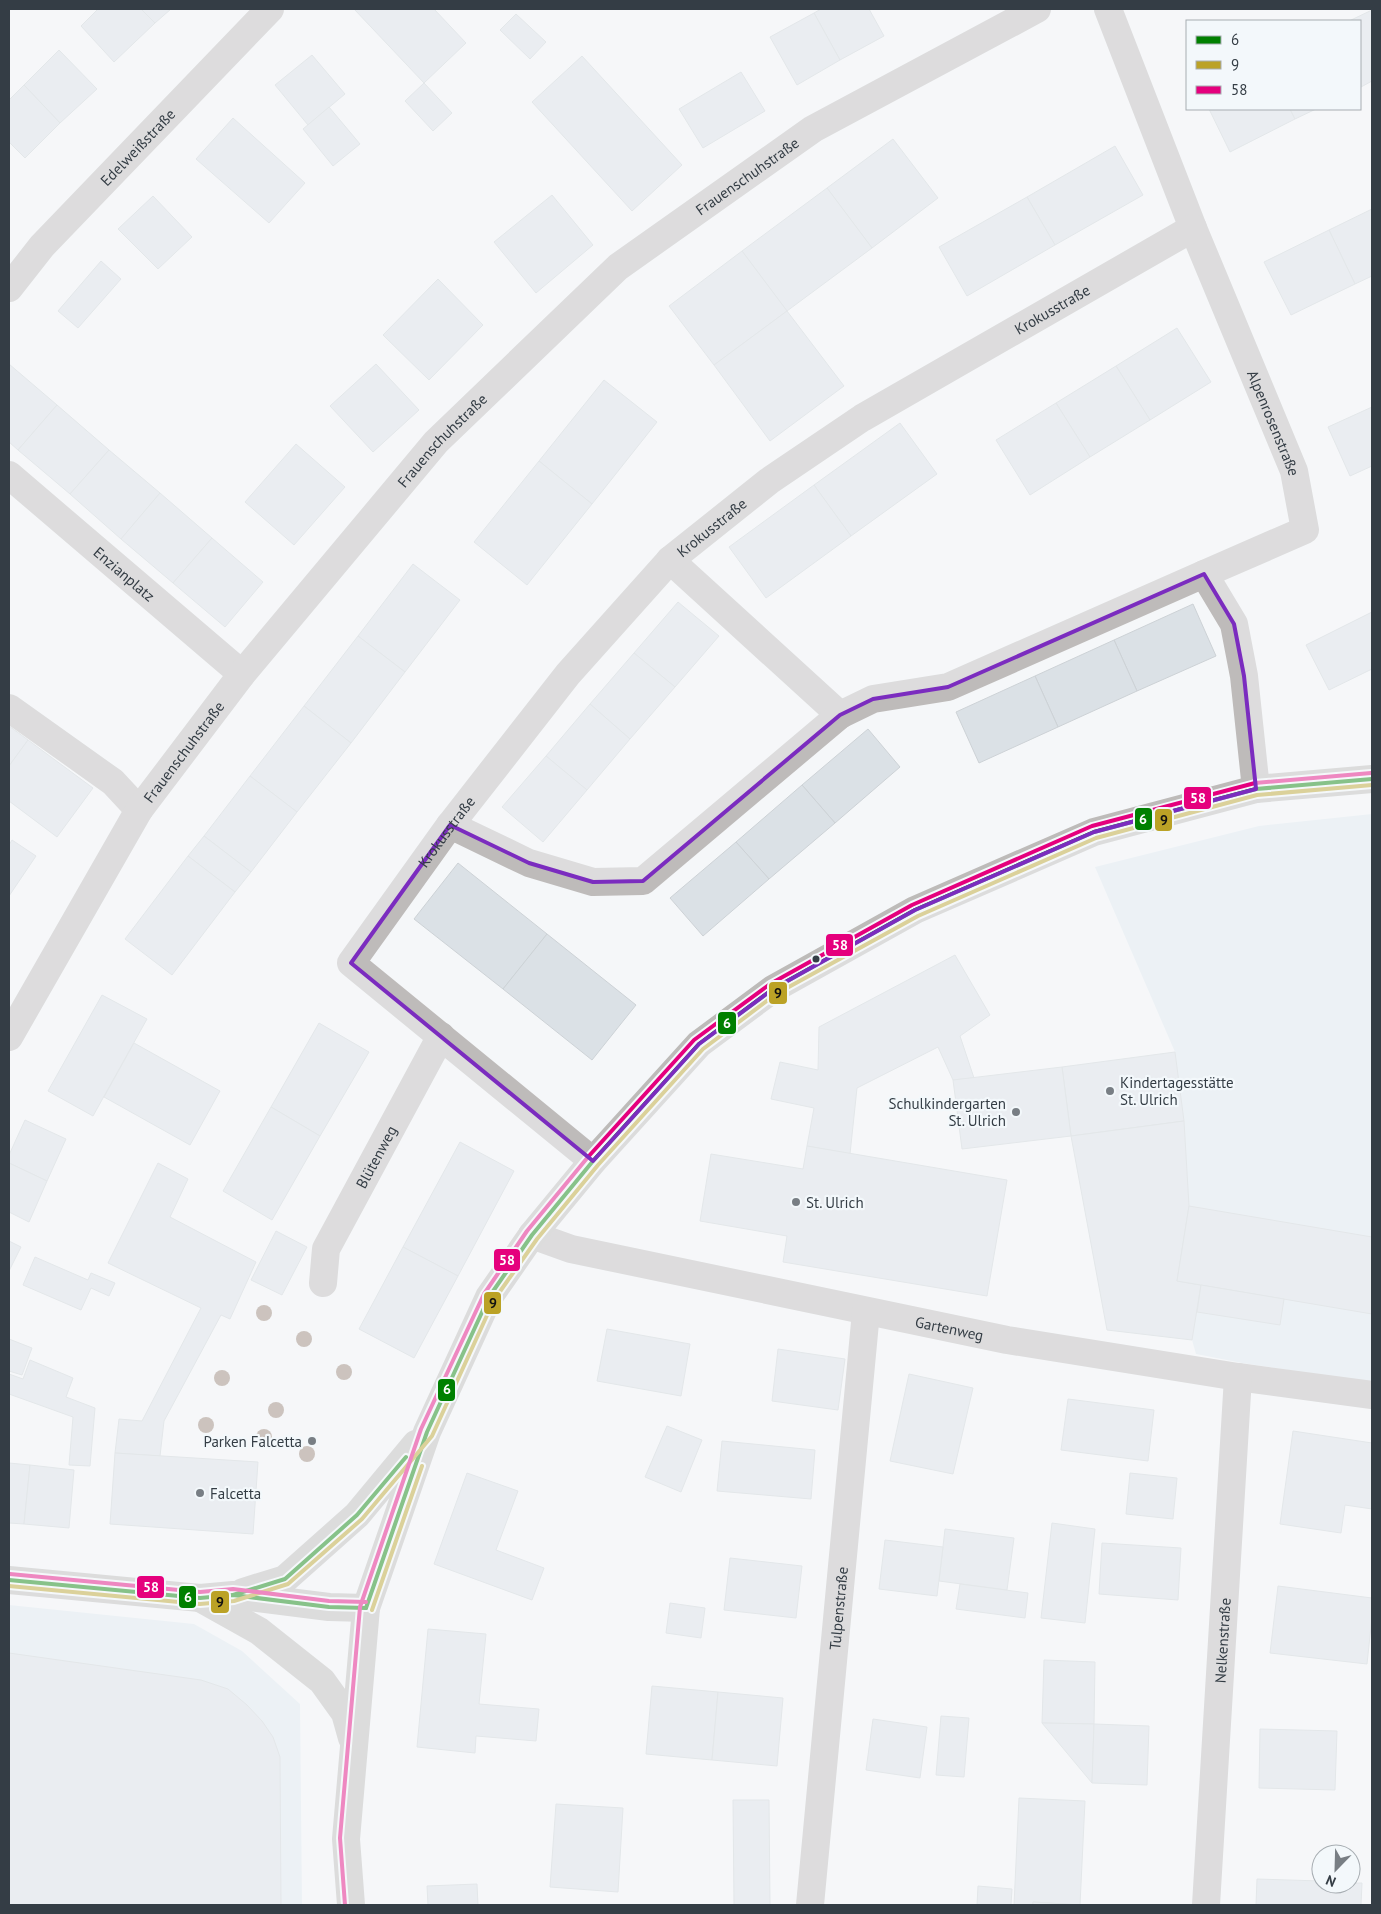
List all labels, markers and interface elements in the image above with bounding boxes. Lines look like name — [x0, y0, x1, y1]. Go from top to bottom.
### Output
legend — [1186, 20, 1361, 110]
text: 6 — [1231, 30, 1239, 49]
text: 9 — [1231, 55, 1239, 74]
text: 58 — [1231, 80, 1247, 99]
street label: Edelweißstraße — [96, 104, 179, 189]
street label: Frauenschuhstraße — [691, 133, 802, 219]
street label: Krokusstraße — [1011, 280, 1093, 338]
street label: Alpenrosenstraße — [1244, 367, 1304, 477]
street label: Frauenschuhstraße — [393, 389, 491, 491]
street label: Krokusstraße — [673, 493, 750, 561]
street label: Enzianplatz — [90, 542, 159, 605]
street label: Frauenschuhstraße — [139, 697, 228, 806]
line badge: 58 — [1183, 786, 1212, 810]
text: 58 — [1190, 789, 1206, 807]
street label: Krokusstraße — [413, 792, 479, 871]
line badge: 6 — [1134, 807, 1153, 831]
line badge: 9 — [1154, 808, 1173, 832]
text: 6 — [1139, 810, 1147, 828]
text: 9 — [1160, 811, 1168, 829]
line badge: 58 — [825, 933, 854, 957]
text: 58 — [832, 936, 848, 954]
unlabelled marker — [811, 954, 821, 964]
line badge: 9 — [768, 981, 788, 1005]
text: 9 — [774, 984, 782, 1002]
line badge: 6 — [717, 1011, 737, 1035]
text: 6 — [723, 1014, 731, 1032]
place label: Kindertagesstätte St. Ulrich — [1120, 1073, 1234, 1109]
marker: Kindertagesstätte St. Ulrich — [1104, 1085, 1116, 1097]
place label: Schulkindergarten St. Ulrich — [889, 1094, 1006, 1130]
marker: Schulkindergarten St. Ulrich — [1010, 1106, 1022, 1118]
street label: Blütenweg — [351, 1122, 400, 1191]
place label: St. Ulrich — [806, 1193, 864, 1212]
marker: St. Ulrich — [790, 1196, 802, 1208]
line badge: 58 — [493, 1248, 521, 1272]
text: 58 — [499, 1251, 515, 1269]
line badge: 9 — [483, 1291, 502, 1315]
text: 9 — [489, 1294, 497, 1312]
street label: Gartenweg — [914, 1312, 985, 1344]
line badge: 6 — [437, 1378, 456, 1402]
text: 6 — [443, 1380, 451, 1398]
place label: Parken Falcetta — [204, 1432, 302, 1451]
marker: Parken Falcetta — [306, 1435, 318, 1447]
place label: Falcetta — [210, 1484, 261, 1503]
marker: Falcetta — [194, 1487, 206, 1499]
street label: Tulpenstraße — [825, 1566, 851, 1651]
line badge: 58 — [136, 1575, 165, 1599]
text: 58 — [143, 1578, 159, 1596]
line badge: 6 — [178, 1585, 197, 1609]
text: 6 — [184, 1588, 192, 1606]
line badge: 9 — [210, 1590, 230, 1614]
text: 9 — [216, 1593, 224, 1611]
street label: Nelkenstraße — [1210, 1597, 1234, 1684]
north arrow — [1311, 1844, 1361, 1894]
text: N — [1323, 1871, 1339, 1891]

